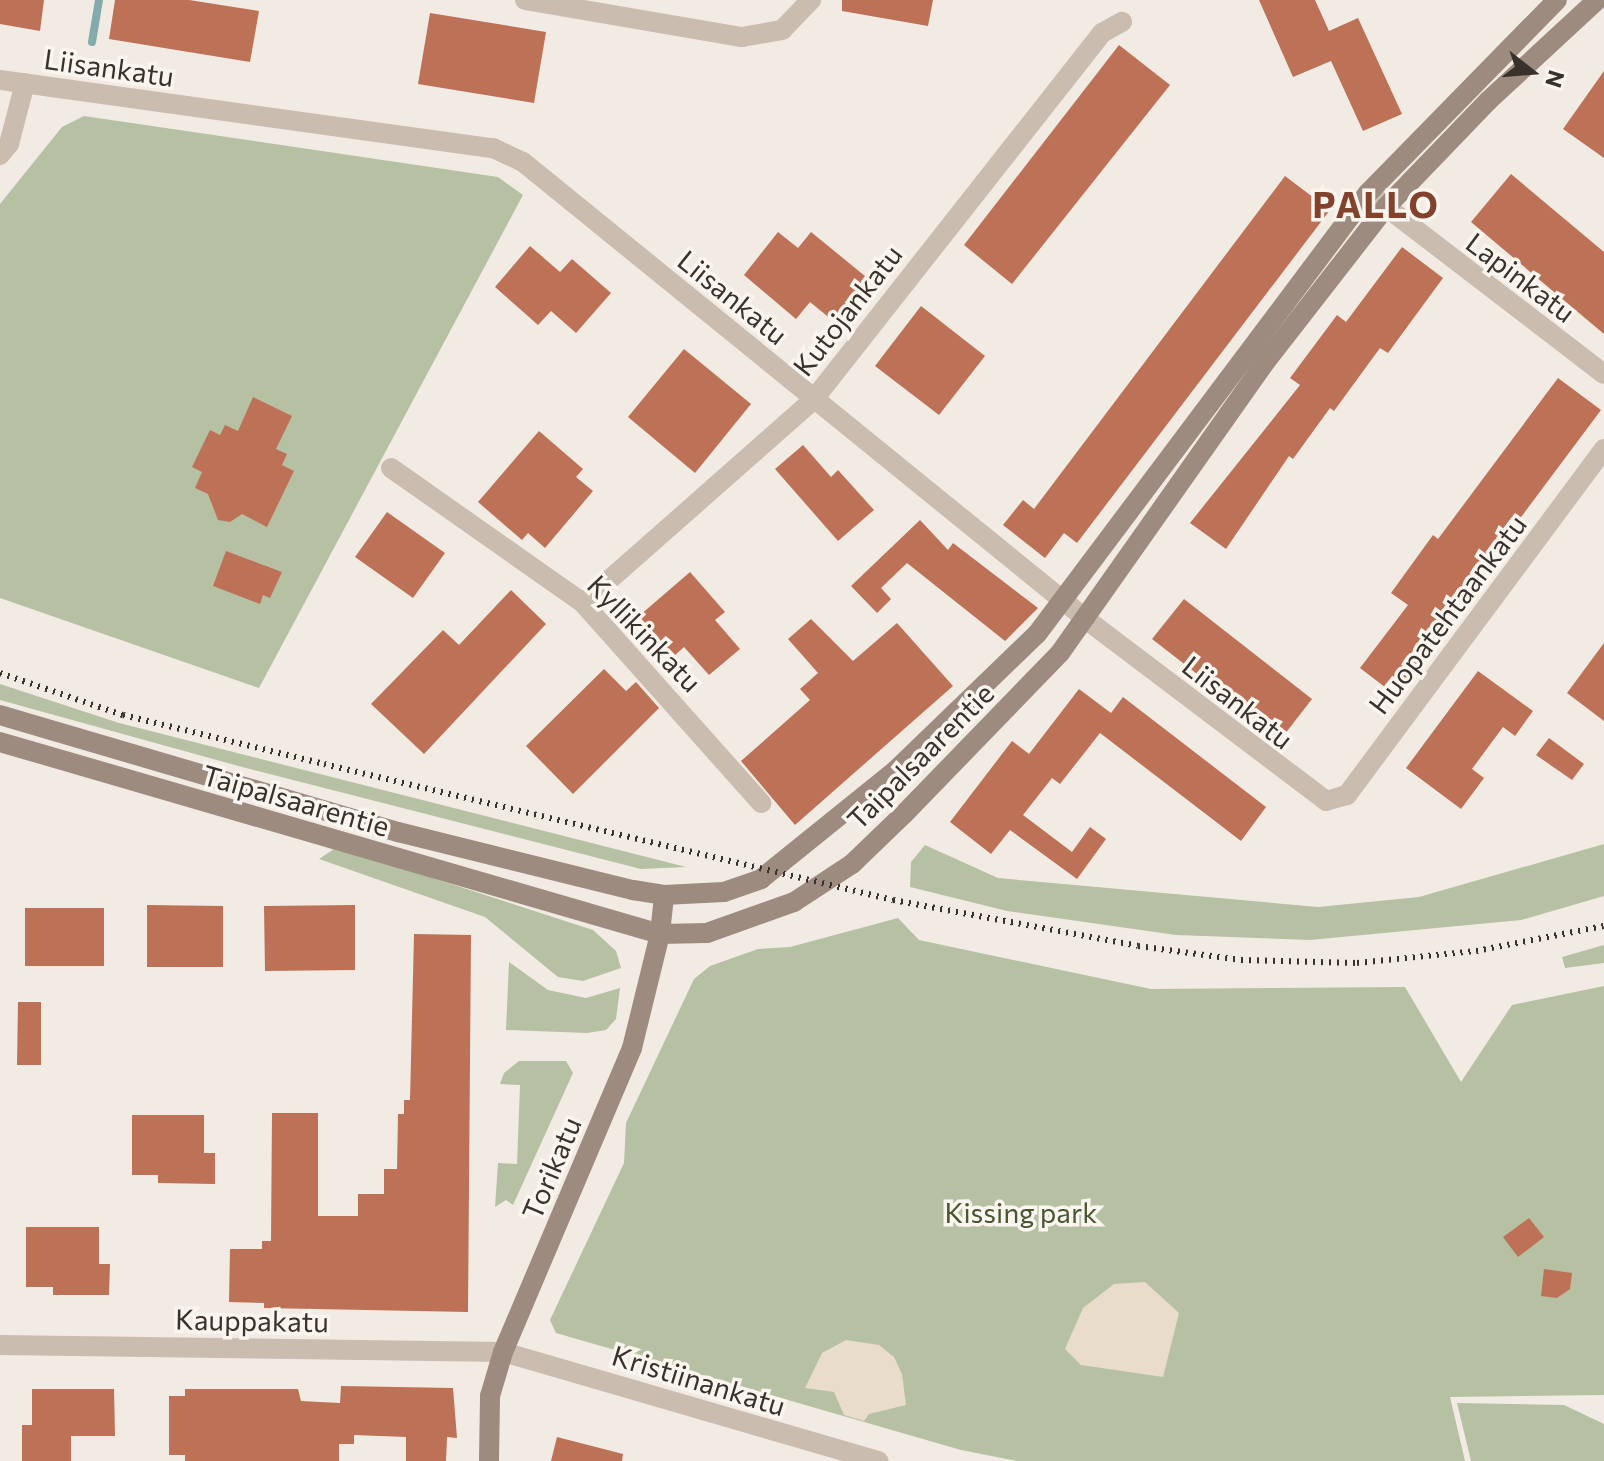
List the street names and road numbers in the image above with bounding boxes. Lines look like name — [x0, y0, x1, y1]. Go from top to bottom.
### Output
street label: Liisankatu — [42, 41, 176, 93]
street label: Lapinkatu — [1460, 225, 1582, 329]
street label: Kutojankatu — [785, 238, 909, 382]
street label: Liisankatu — [672, 243, 794, 351]
street label: Huopatehtaankatu — [1361, 508, 1533, 720]
street label: Kyllikinkatu — [581, 568, 709, 698]
street label: Liisankatu — [1176, 649, 1300, 755]
street label: Taipalsaarentie — [840, 676, 1000, 836]
street label: Taipalsaarentie — [199, 757, 393, 843]
street label: Torikatu — [514, 1112, 588, 1224]
street label: Kauppakatu — [175, 1302, 329, 1338]
street label: Kristiinankatu — [608, 1338, 790, 1422]

